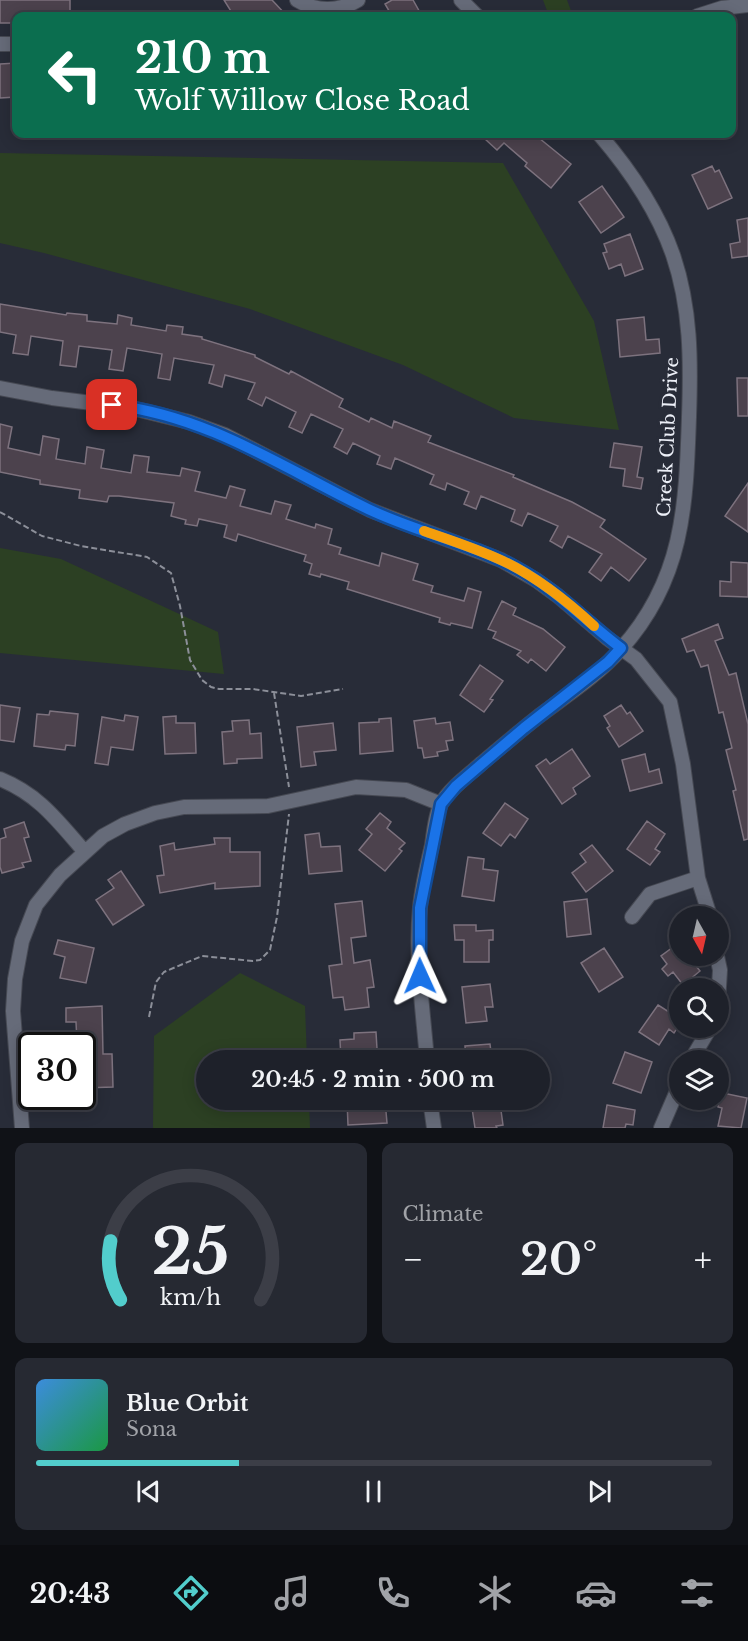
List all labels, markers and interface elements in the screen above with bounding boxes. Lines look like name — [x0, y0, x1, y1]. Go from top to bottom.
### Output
text: 210 m — [135, 32, 270, 84]
icon: left — [36, 36, 114, 114]
text: Wolf Willow Close Road — [135, 84, 470, 117]
street label: Creek Club Drive — [653, 356, 683, 518]
pin — [86, 379, 137, 430]
icon: arrive — [95, 388, 128, 421]
north arrow — [669, 906, 729, 966]
map controls — [669, 906, 729, 1110]
position arrow — [388, 944, 452, 1008]
button: search — [669, 978, 729, 1038]
speed limit sign: 30 — [18, 1032, 96, 1110]
button: layers — [669, 1050, 729, 1110]
text: 20:45 · 2 min · 500 m — [251, 1066, 495, 1093]
text: Climate — [403, 1202, 483, 1226]
text: 25 — [152, 1213, 230, 1291]
text: 20° — [520, 1231, 597, 1287]
text: − — [403, 1239, 423, 1280]
text: + — [694, 1239, 712, 1280]
text: km/h — [160, 1284, 221, 1311]
text: Blue Orbit — [126, 1390, 248, 1417]
text: Sona — [126, 1417, 177, 1441]
icon: previous — [132, 1475, 165, 1508]
icon: pause — [357, 1475, 390, 1508]
icon: next — [583, 1475, 616, 1508]
icon: directions — [170, 1572, 212, 1614]
icon: music — [271, 1572, 313, 1614]
icon: phone — [372, 1572, 414, 1614]
icon: climate — [474, 1572, 516, 1614]
icon: car — [575, 1572, 617, 1614]
icon: filters — [676, 1572, 718, 1614]
text: 20:43 — [30, 1577, 110, 1610]

